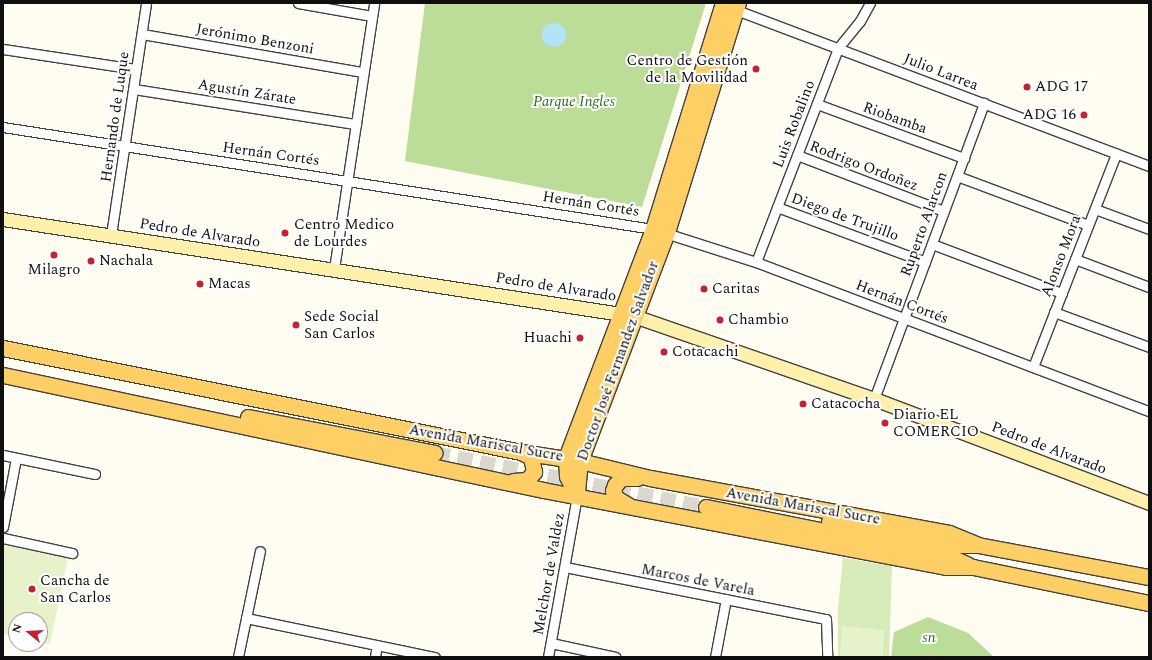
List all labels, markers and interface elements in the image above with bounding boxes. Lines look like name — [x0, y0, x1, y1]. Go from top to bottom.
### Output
street label: Jerónimo Benzoni — [195, 20, 315, 58]
street label: Julio Larrea — [901, 50, 981, 94]
street label: Hernando de Luque — [97, 51, 133, 183]
place label: Centro de Gestión de la Movilidad — [627, 51, 748, 86]
marker: Centro de Gestión de la Movilidad — [751, 64, 761, 74]
street label: Agustín Zárate — [197, 75, 297, 109]
street label: Luis Robalino — [769, 78, 819, 170]
place label: ADG 17 — [1035, 78, 1088, 96]
marker: ADG 17 — [1022, 82, 1032, 92]
park label: Parque Ingles — [533, 93, 615, 111]
street label: Riobamba — [860, 98, 930, 138]
place label: ADG 16 — [1023, 106, 1076, 124]
marker: ADG 16 — [1079, 110, 1089, 120]
street label: Rodrigo Ordoñez — [807, 137, 921, 195]
street label: Hernán Cortés — [221, 138, 321, 170]
street label: Ruperto Alarcon — [897, 169, 951, 279]
street label: Hernán Cortés — [541, 187, 641, 221]
street label: Diego de Trujillo — [789, 189, 901, 245]
street label: Alonso Mora — [1037, 212, 1085, 300]
street label: Pedro de Alvarado — [138, 215, 262, 251]
place label: Centro Medico de Lourdes — [294, 215, 394, 250]
marker: Centro Medico de Lourdes — [279, 227, 291, 239]
marker: Milagro — [49, 250, 59, 260]
place label: Nachala — [99, 252, 153, 270]
marker: Nachala — [86, 256, 96, 266]
street label: Doctor José Fernandez Salvador — [573, 259, 663, 463]
place label: Milagro — [28, 261, 80, 279]
street label: Pedro de Alvarado — [494, 269, 618, 305]
place label: Macas — [208, 275, 251, 293]
street label: Hernán Cortés — [853, 276, 951, 328]
marker: Macas — [195, 279, 205, 289]
place label: Caritas — [712, 280, 760, 298]
marker: Caritas — [699, 284, 709, 294]
place label: Sede Social San Carlos — [304, 307, 379, 342]
place label: Chambio — [728, 311, 789, 329]
marker: Chambio — [715, 315, 725, 325]
marker: Sede Social San Carlos — [291, 320, 301, 330]
place label: Huachi — [524, 329, 572, 347]
marker: Huachi — [575, 333, 585, 343]
place label: Cotacachi — [672, 343, 739, 361]
marker: Cotacachi — [659, 347, 669, 357]
place label: Catacocha — [811, 395, 880, 413]
marker: Catacocha — [798, 399, 808, 409]
place label: Diario EL COMERCIO — [893, 405, 979, 440]
marker: Diario EL COMERCIO — [880, 418, 890, 428]
street label: Pedro de Alvarado — [989, 418, 1109, 478]
street label: Avenida Mariscal Sucre — [408, 421, 564, 465]
street label: Avenida Mariscal Sucre — [725, 484, 881, 528]
street label: Melchor de Valdez — [529, 511, 569, 637]
street label: Marcos de Varela — [640, 560, 756, 600]
place label: Cancha de San Carlos — [40, 571, 111, 606]
marker: Cancha de San Carlos — [27, 584, 37, 594]
north arrow — [8, 612, 48, 652]
text: N — [8, 622, 27, 635]
park label: sn — [922, 629, 936, 647]

